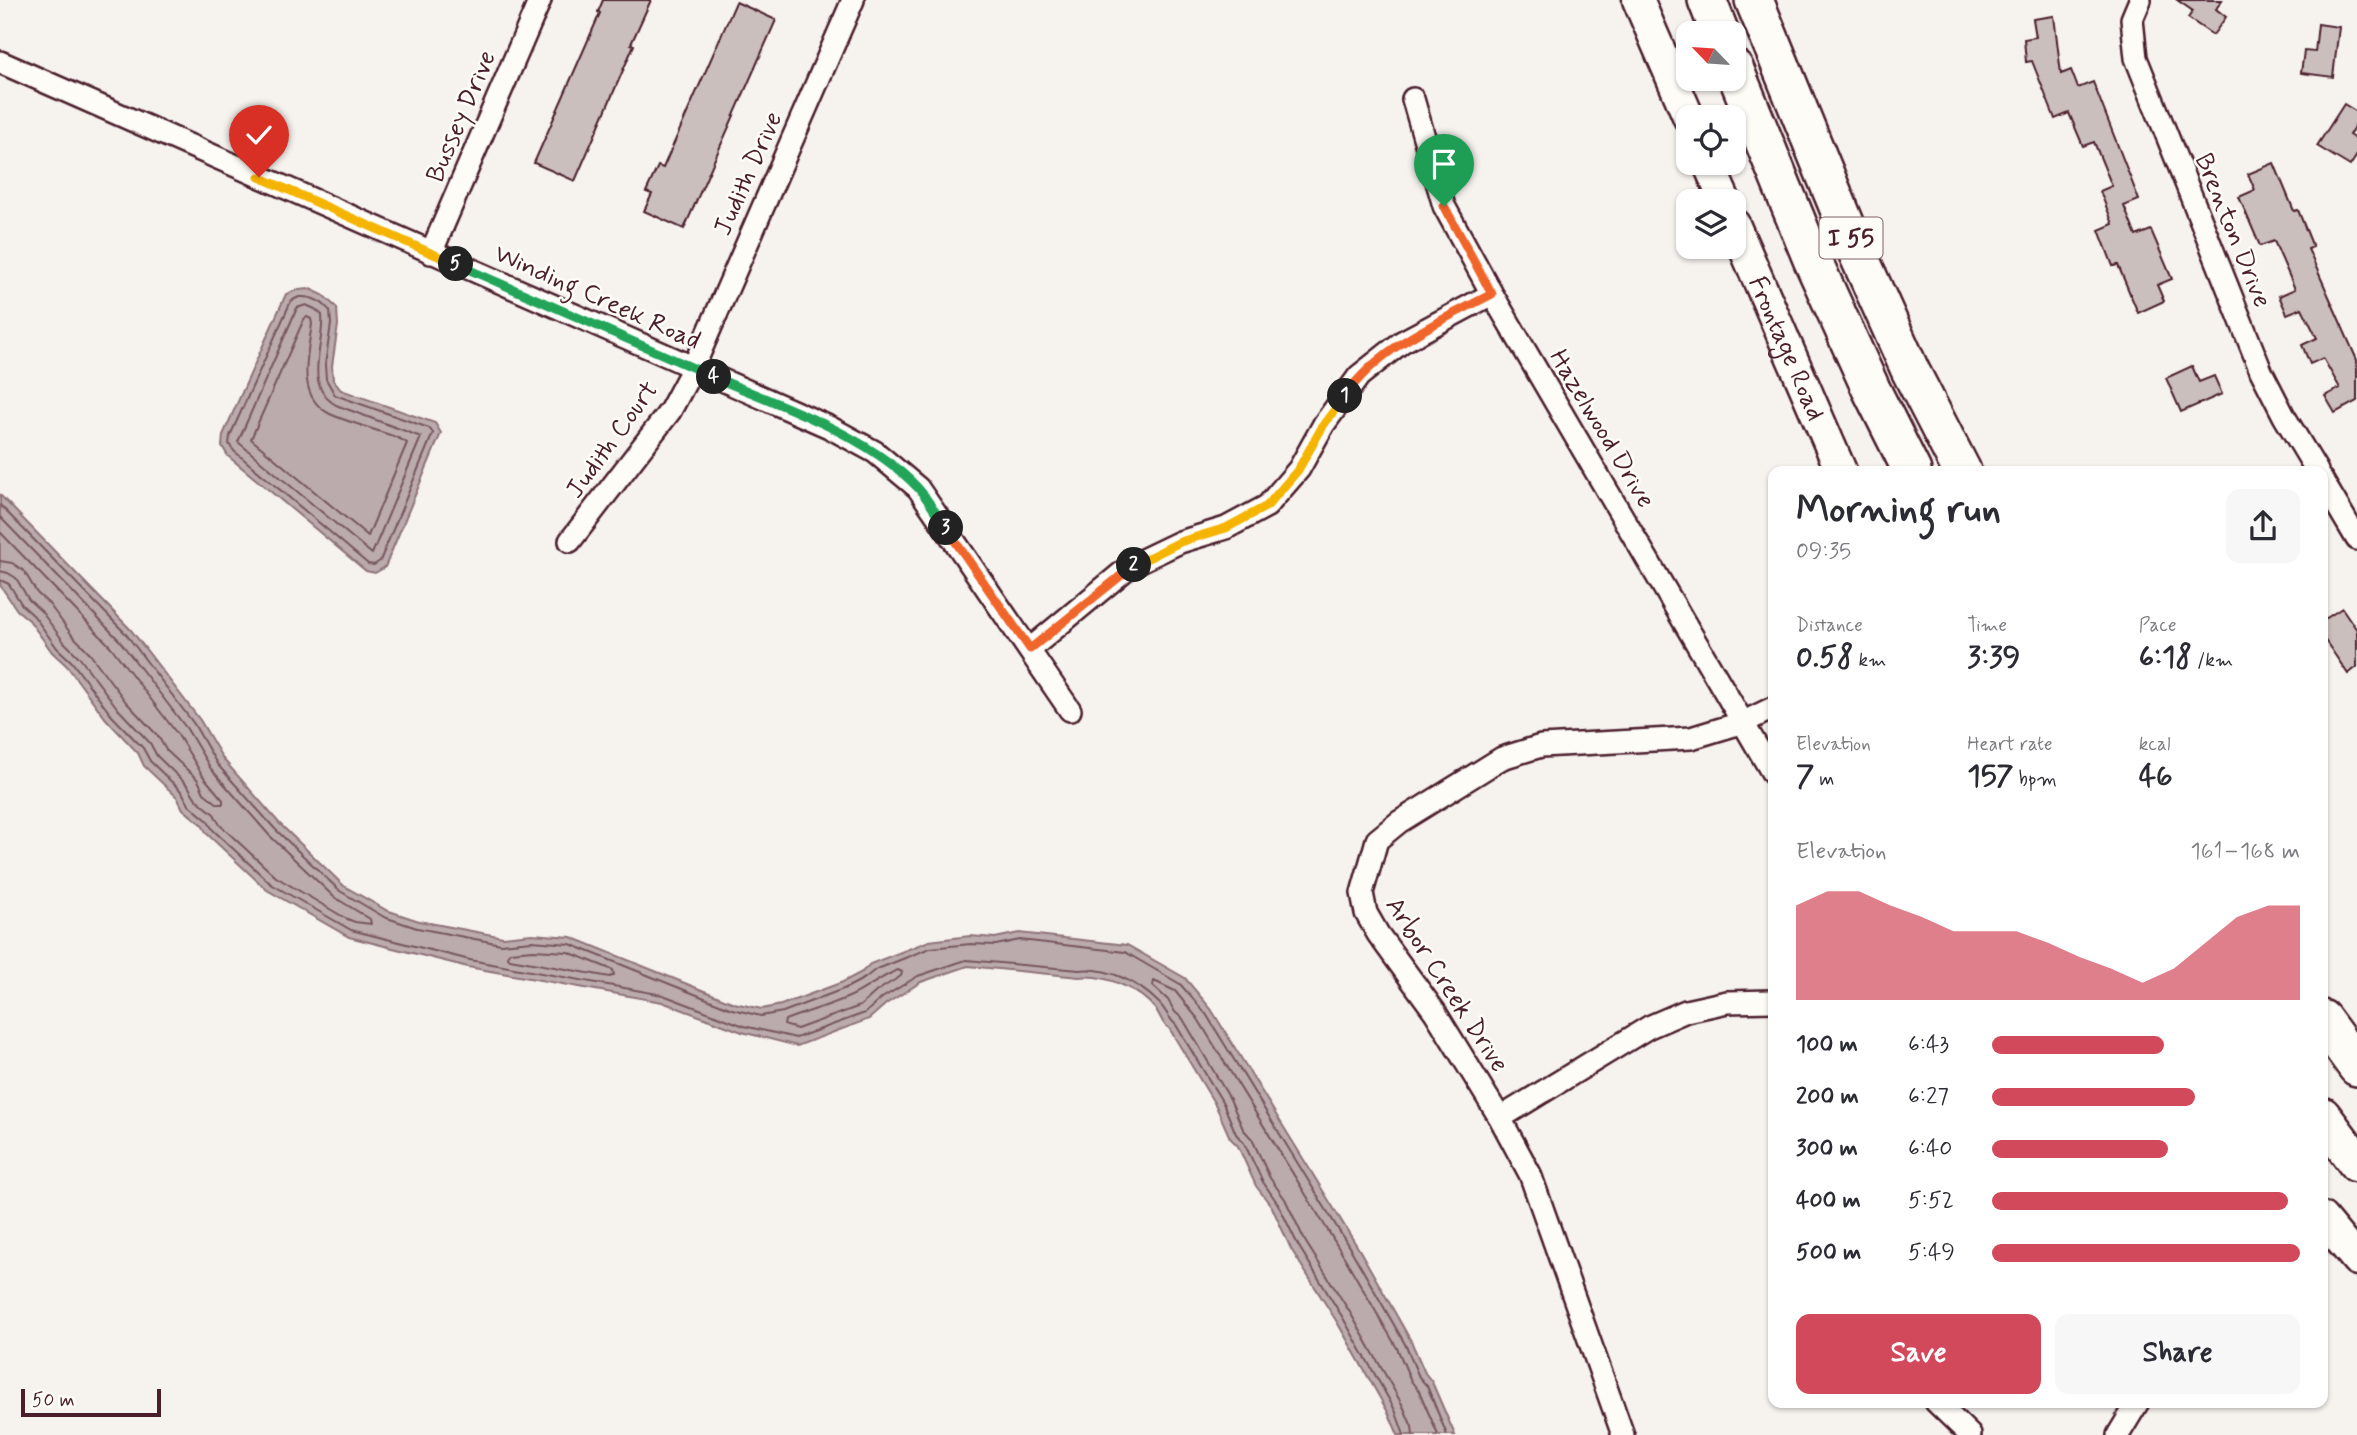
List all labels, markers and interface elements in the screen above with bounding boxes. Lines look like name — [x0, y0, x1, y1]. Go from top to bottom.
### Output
north arrow — [1676, 21, 1746, 91]
map controls — [1676, 21, 1746, 259]
street label: Bussey Drive — [419, 46, 505, 188]
pin — [229, 105, 289, 177]
button: locate — [1676, 105, 1746, 175]
street label: Judith Drive — [706, 107, 791, 241]
icon: check — [240, 116, 278, 154]
pin — [1414, 134, 1474, 206]
icon: arrive — [1425, 145, 1463, 183]
street label: Brenton Drive — [2186, 149, 2279, 313]
button: layers — [1676, 189, 1746, 259]
road number: I 55 — [1820, 218, 1882, 258]
street label: Winding Creek Road — [488, 237, 706, 361]
pin: 5 — [438, 246, 474, 282]
text: 5 — [450, 251, 461, 276]
street label: Frontage Road — [1740, 271, 1832, 426]
street label: Hazelwood Drive — [1541, 343, 1662, 515]
pin: 4 — [696, 360, 732, 394]
text: 4 — [708, 364, 719, 389]
street label: Judith Court — [558, 375, 667, 506]
pin: 1 — [1328, 378, 1362, 414]
text: 1 — [1340, 383, 1349, 408]
text: Morning run — [1796, 486, 2001, 535]
button: share — [2226, 489, 2300, 563]
pin: 3 — [928, 510, 964, 546]
text: 3 — [941, 515, 950, 540]
text: 09:35 — [1796, 537, 1851, 567]
pin: 2 — [1116, 548, 1152, 582]
text: 2 — [1129, 552, 1138, 577]
text: Distance — [1796, 613, 1863, 638]
text: Time — [1967, 613, 2007, 638]
text: Pace — [2139, 613, 2176, 638]
text: 0.58 — [1796, 638, 1853, 677]
text: 3:39 — [1967, 638, 2020, 677]
text: 6:18 — [2139, 638, 2192, 677]
text: km — [1853, 648, 1886, 673]
text: /km — [2192, 648, 2233, 673]
text: Elevation — [1796, 732, 1871, 757]
text: Heart rate — [1967, 732, 2053, 757]
text: kcal — [2139, 732, 2171, 757]
text: 7 — [1796, 757, 1814, 796]
text: 157 — [1967, 757, 2013, 796]
text: 46 — [2139, 757, 2173, 796]
text: m — [1814, 767, 1834, 792]
text: bpm — [2013, 767, 2057, 792]
text: Elevation — [1796, 837, 1887, 867]
text: 161–168 m — [2190, 837, 2300, 867]
street label: Arbor Creek Drive — [1377, 891, 1516, 1079]
text: 100 m — [1796, 1030, 1858, 1060]
text: 6:43 — [1908, 1030, 1949, 1060]
text: 200 m — [1796, 1082, 1859, 1112]
text: 6:27 — [1908, 1082, 1949, 1112]
text: 300 m — [1796, 1134, 1858, 1164]
text: 6:40 — [1908, 1134, 1952, 1164]
text: 400 m — [1796, 1186, 1861, 1216]
text: 5:52 — [1908, 1186, 1954, 1216]
text: 500 m — [1796, 1238, 1861, 1268]
text: 5:49 — [1908, 1238, 1955, 1268]
button: Save — [1796, 1314, 2041, 1394]
button: Share — [2055, 1314, 2300, 1394]
scale bar — [21, 1386, 161, 1418]
text: 50 m — [32, 1388, 75, 1413]

